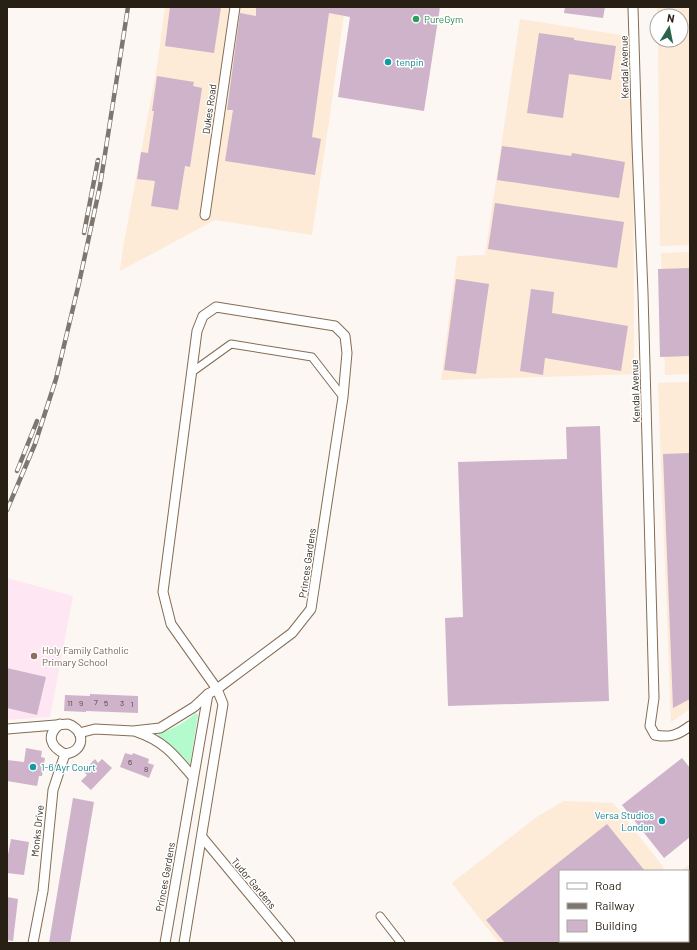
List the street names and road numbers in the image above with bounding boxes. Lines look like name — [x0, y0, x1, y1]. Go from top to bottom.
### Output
street label: Kendal Avenue — [617, 35, 631, 99]
street label: Dukes Road — [200, 83, 218, 135]
street label: Kendal Avenue — [628, 359, 642, 423]
street label: Princes Gardens — [296, 527, 318, 599]
street label: Monks Drive — [28, 804, 46, 858]
street label: Princes Gardens — [153, 841, 177, 913]
street label: Tudor Gardens — [229, 855, 279, 911]

